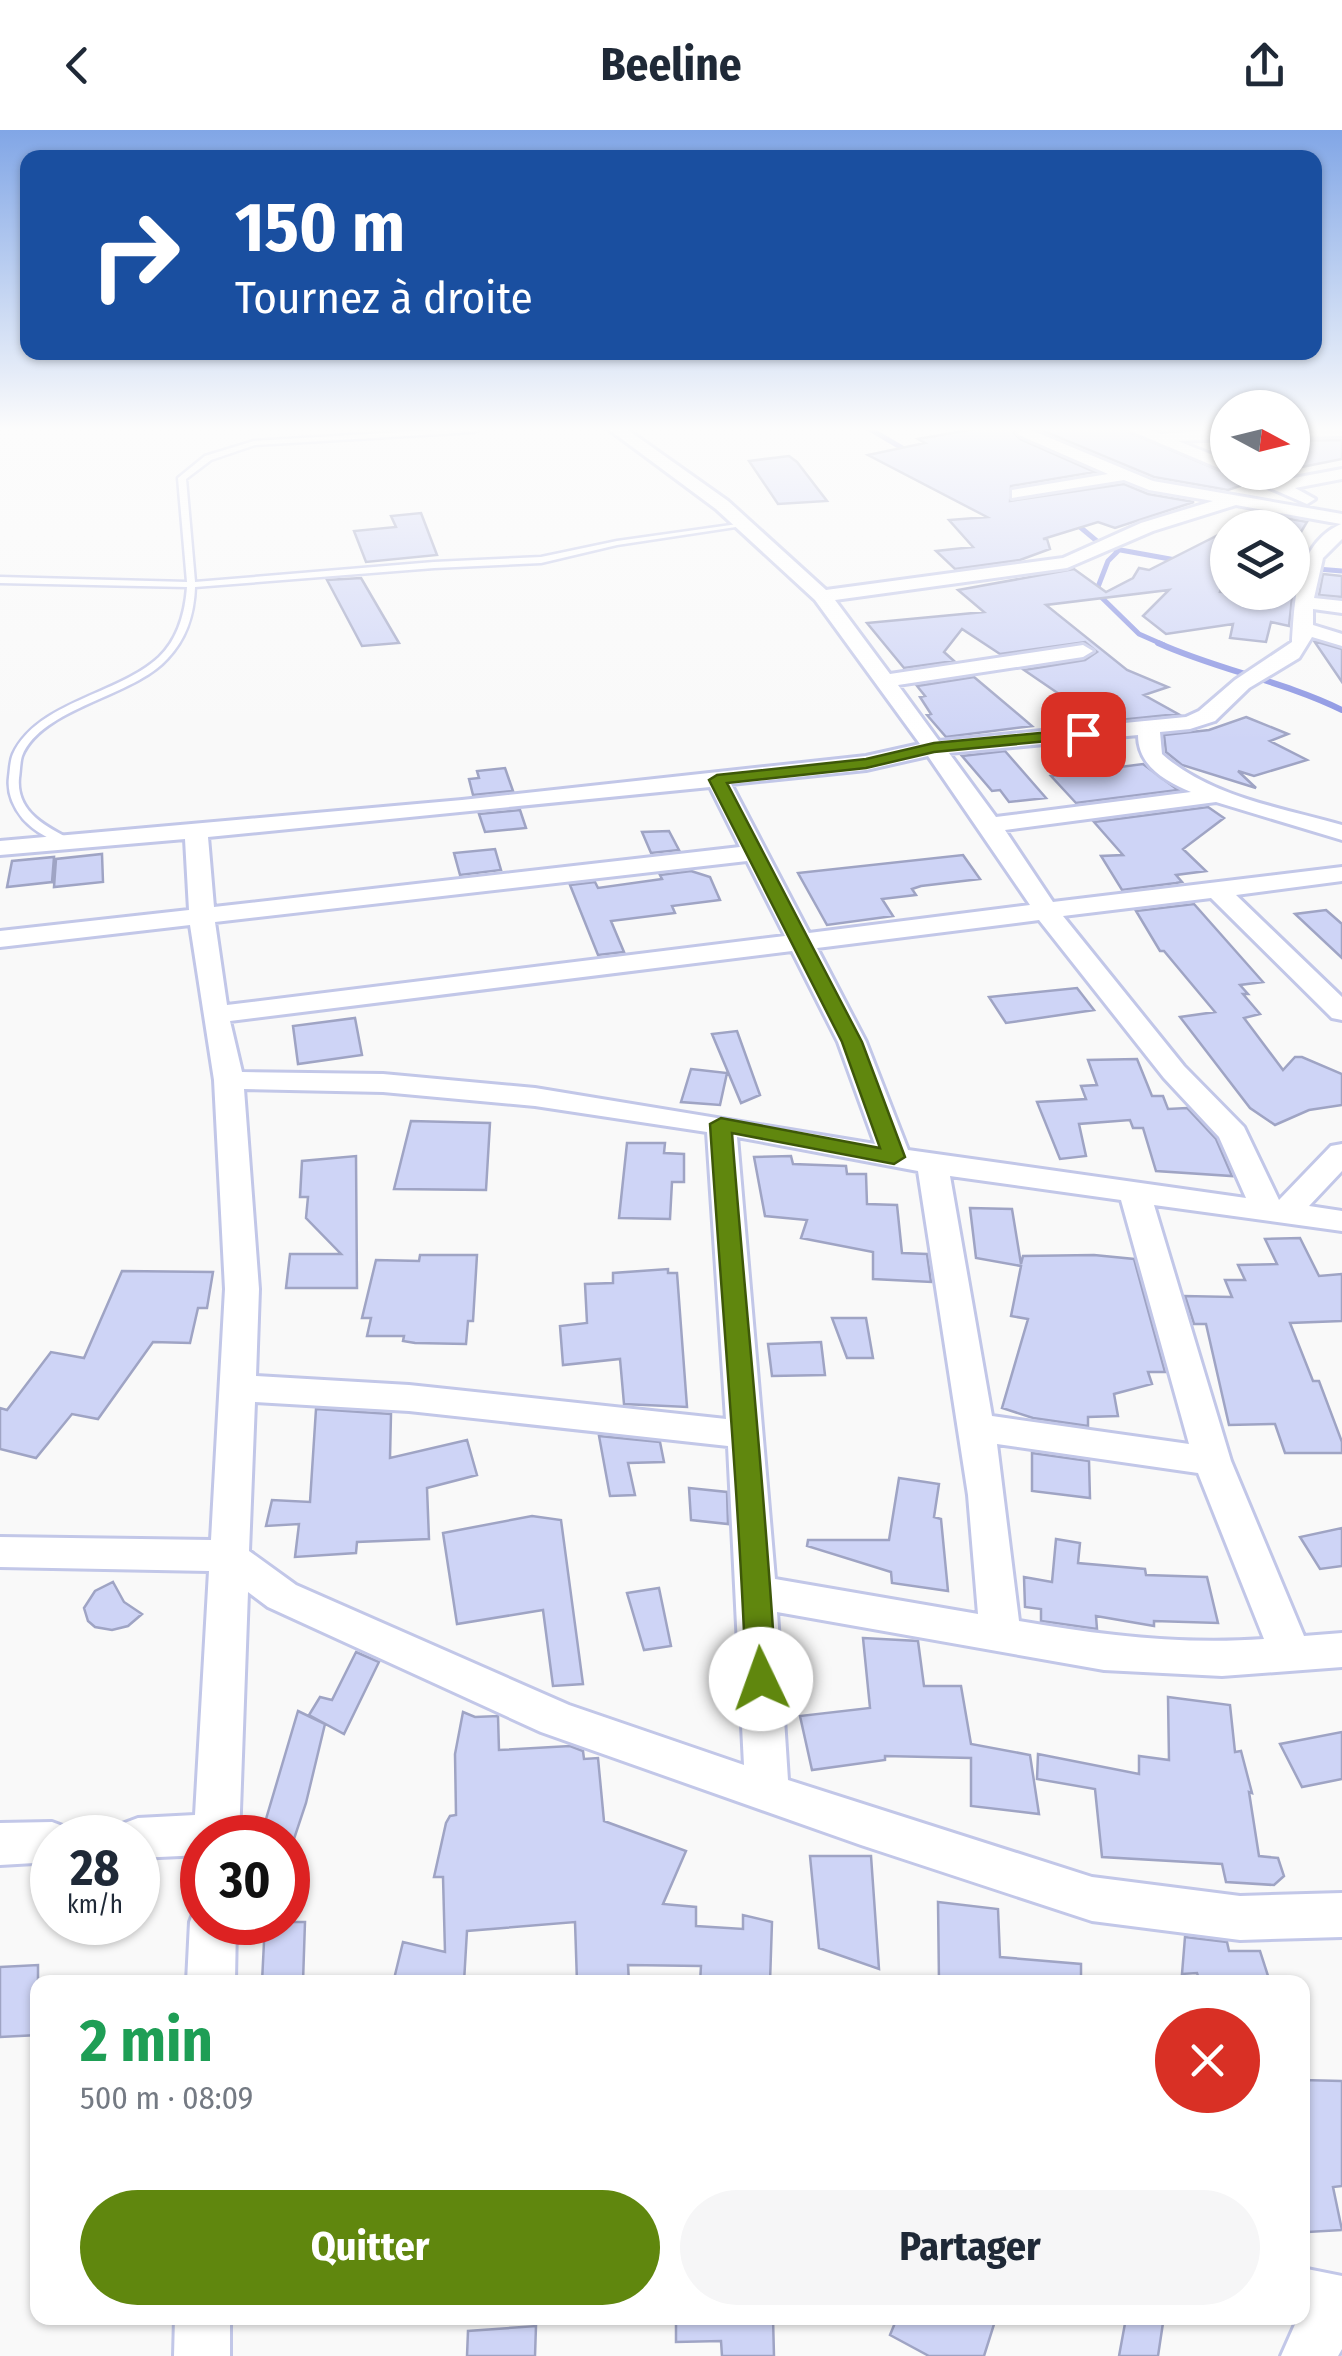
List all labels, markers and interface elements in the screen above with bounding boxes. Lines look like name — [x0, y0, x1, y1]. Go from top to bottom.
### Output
icon: back — [50, 38, 105, 93]
text: Beeline — [600, 38, 742, 92]
icon: share — [1237, 38, 1292, 93]
text: 150 m — [235, 186, 405, 270]
icon: right — [70, 190, 200, 320]
text: Tournez à droite — [235, 271, 533, 325]
north arrow — [1210, 390, 1310, 490]
map controls — [1210, 390, 1310, 610]
button: layers — [1210, 510, 1310, 610]
pin — [1041, 692, 1126, 777]
icon: arrive — [1056, 707, 1111, 762]
position arrow — [709, 1627, 813, 1731]
speed limit sign: 30 — [180, 1815, 310, 1945]
text: 28 — [70, 1838, 120, 1898]
text: km/h — [67, 1890, 123, 1920]
text: 2 min — [80, 2005, 213, 2077]
button: close — [1155, 2008, 1260, 2113]
text: 500 m · 08:09 — [80, 2079, 253, 2117]
button: Quitter — [80, 2190, 660, 2305]
button: Partager — [680, 2190, 1260, 2305]

